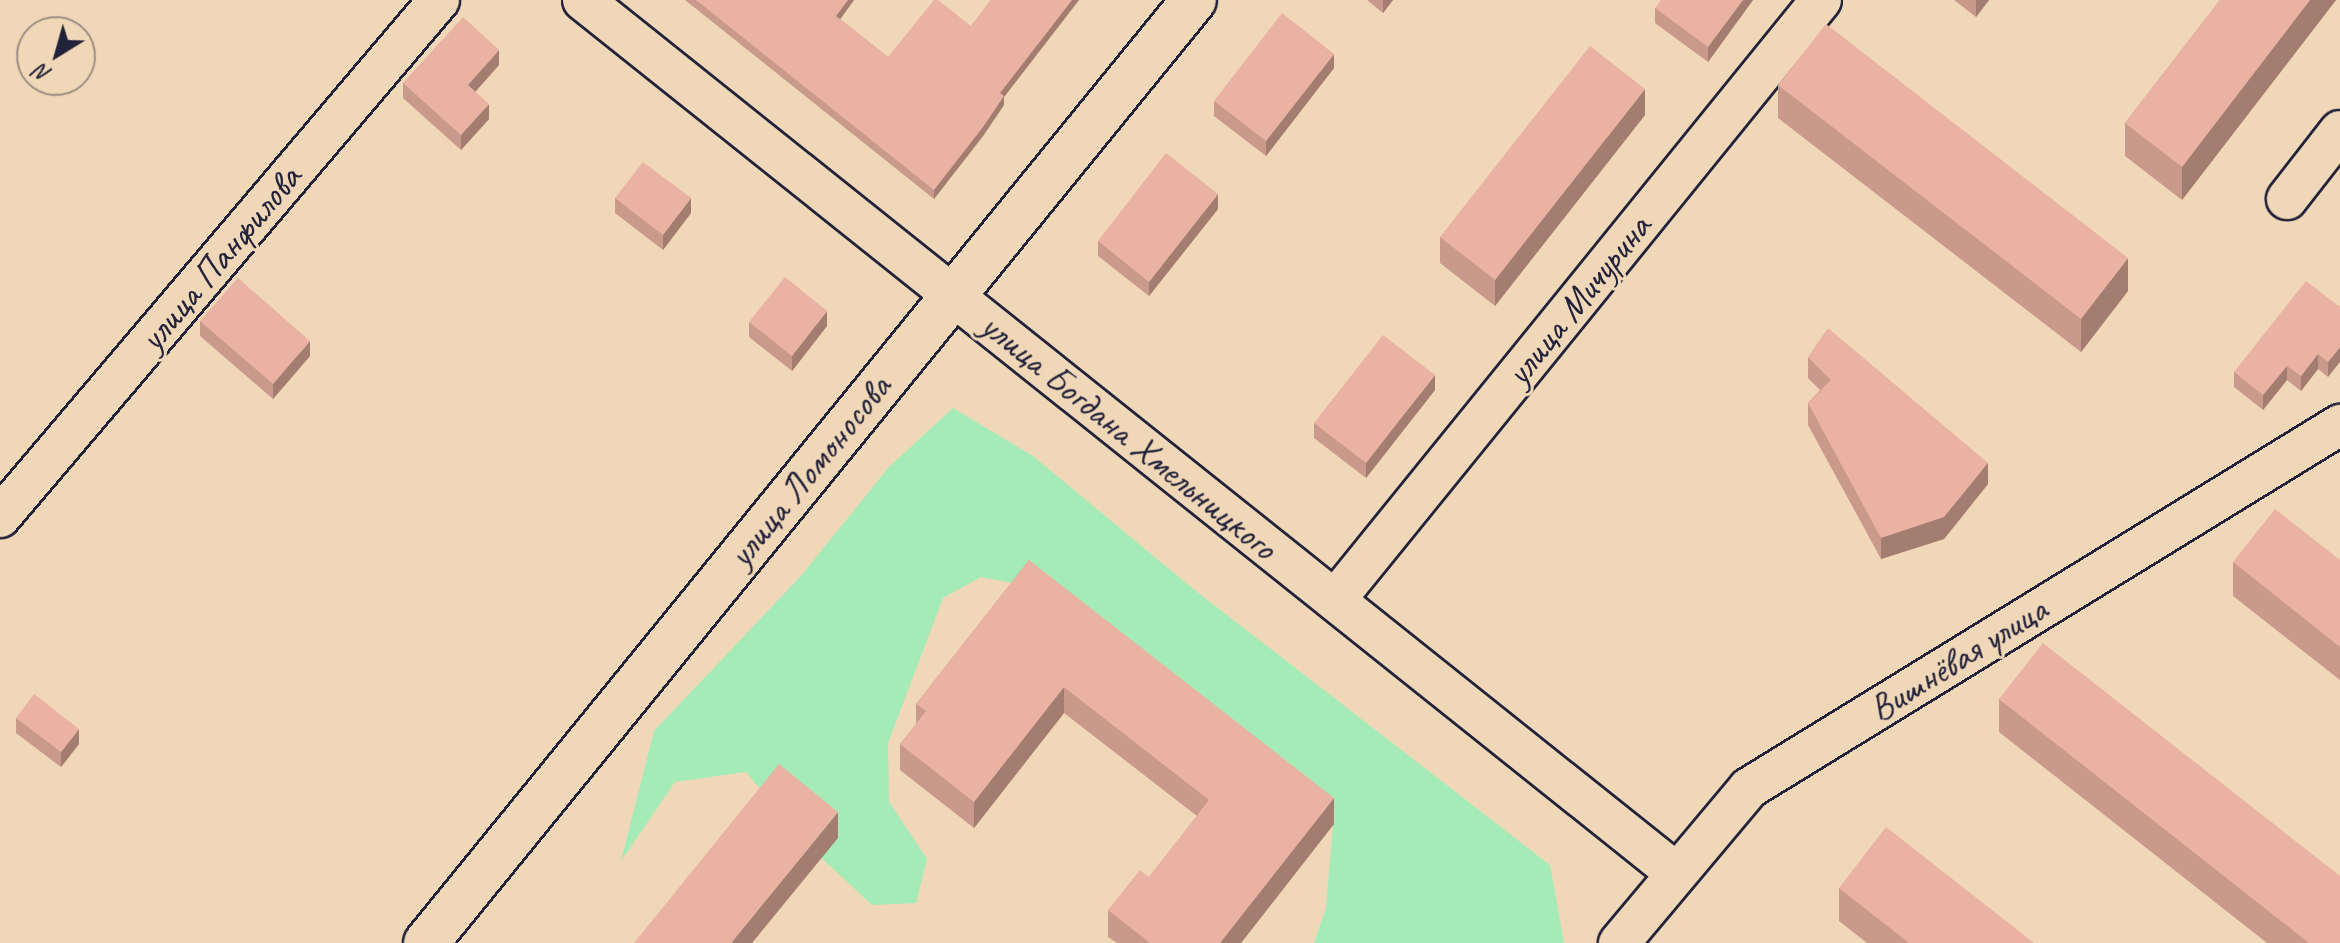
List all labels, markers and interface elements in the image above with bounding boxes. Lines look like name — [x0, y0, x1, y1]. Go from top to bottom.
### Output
north arrow — [16, 16, 96, 96]
text: N — [29, 58, 57, 89]
street label: улица Панфилова — [129, 156, 311, 360]
street label: улица Мичурина — [1495, 205, 1661, 395]
street label: улица Богдана Хмельницкого — [972, 303, 1286, 569]
street label: улица Ломоносова — [717, 365, 901, 577]
street label: Вишнёвая улица — [1859, 585, 2057, 733]

